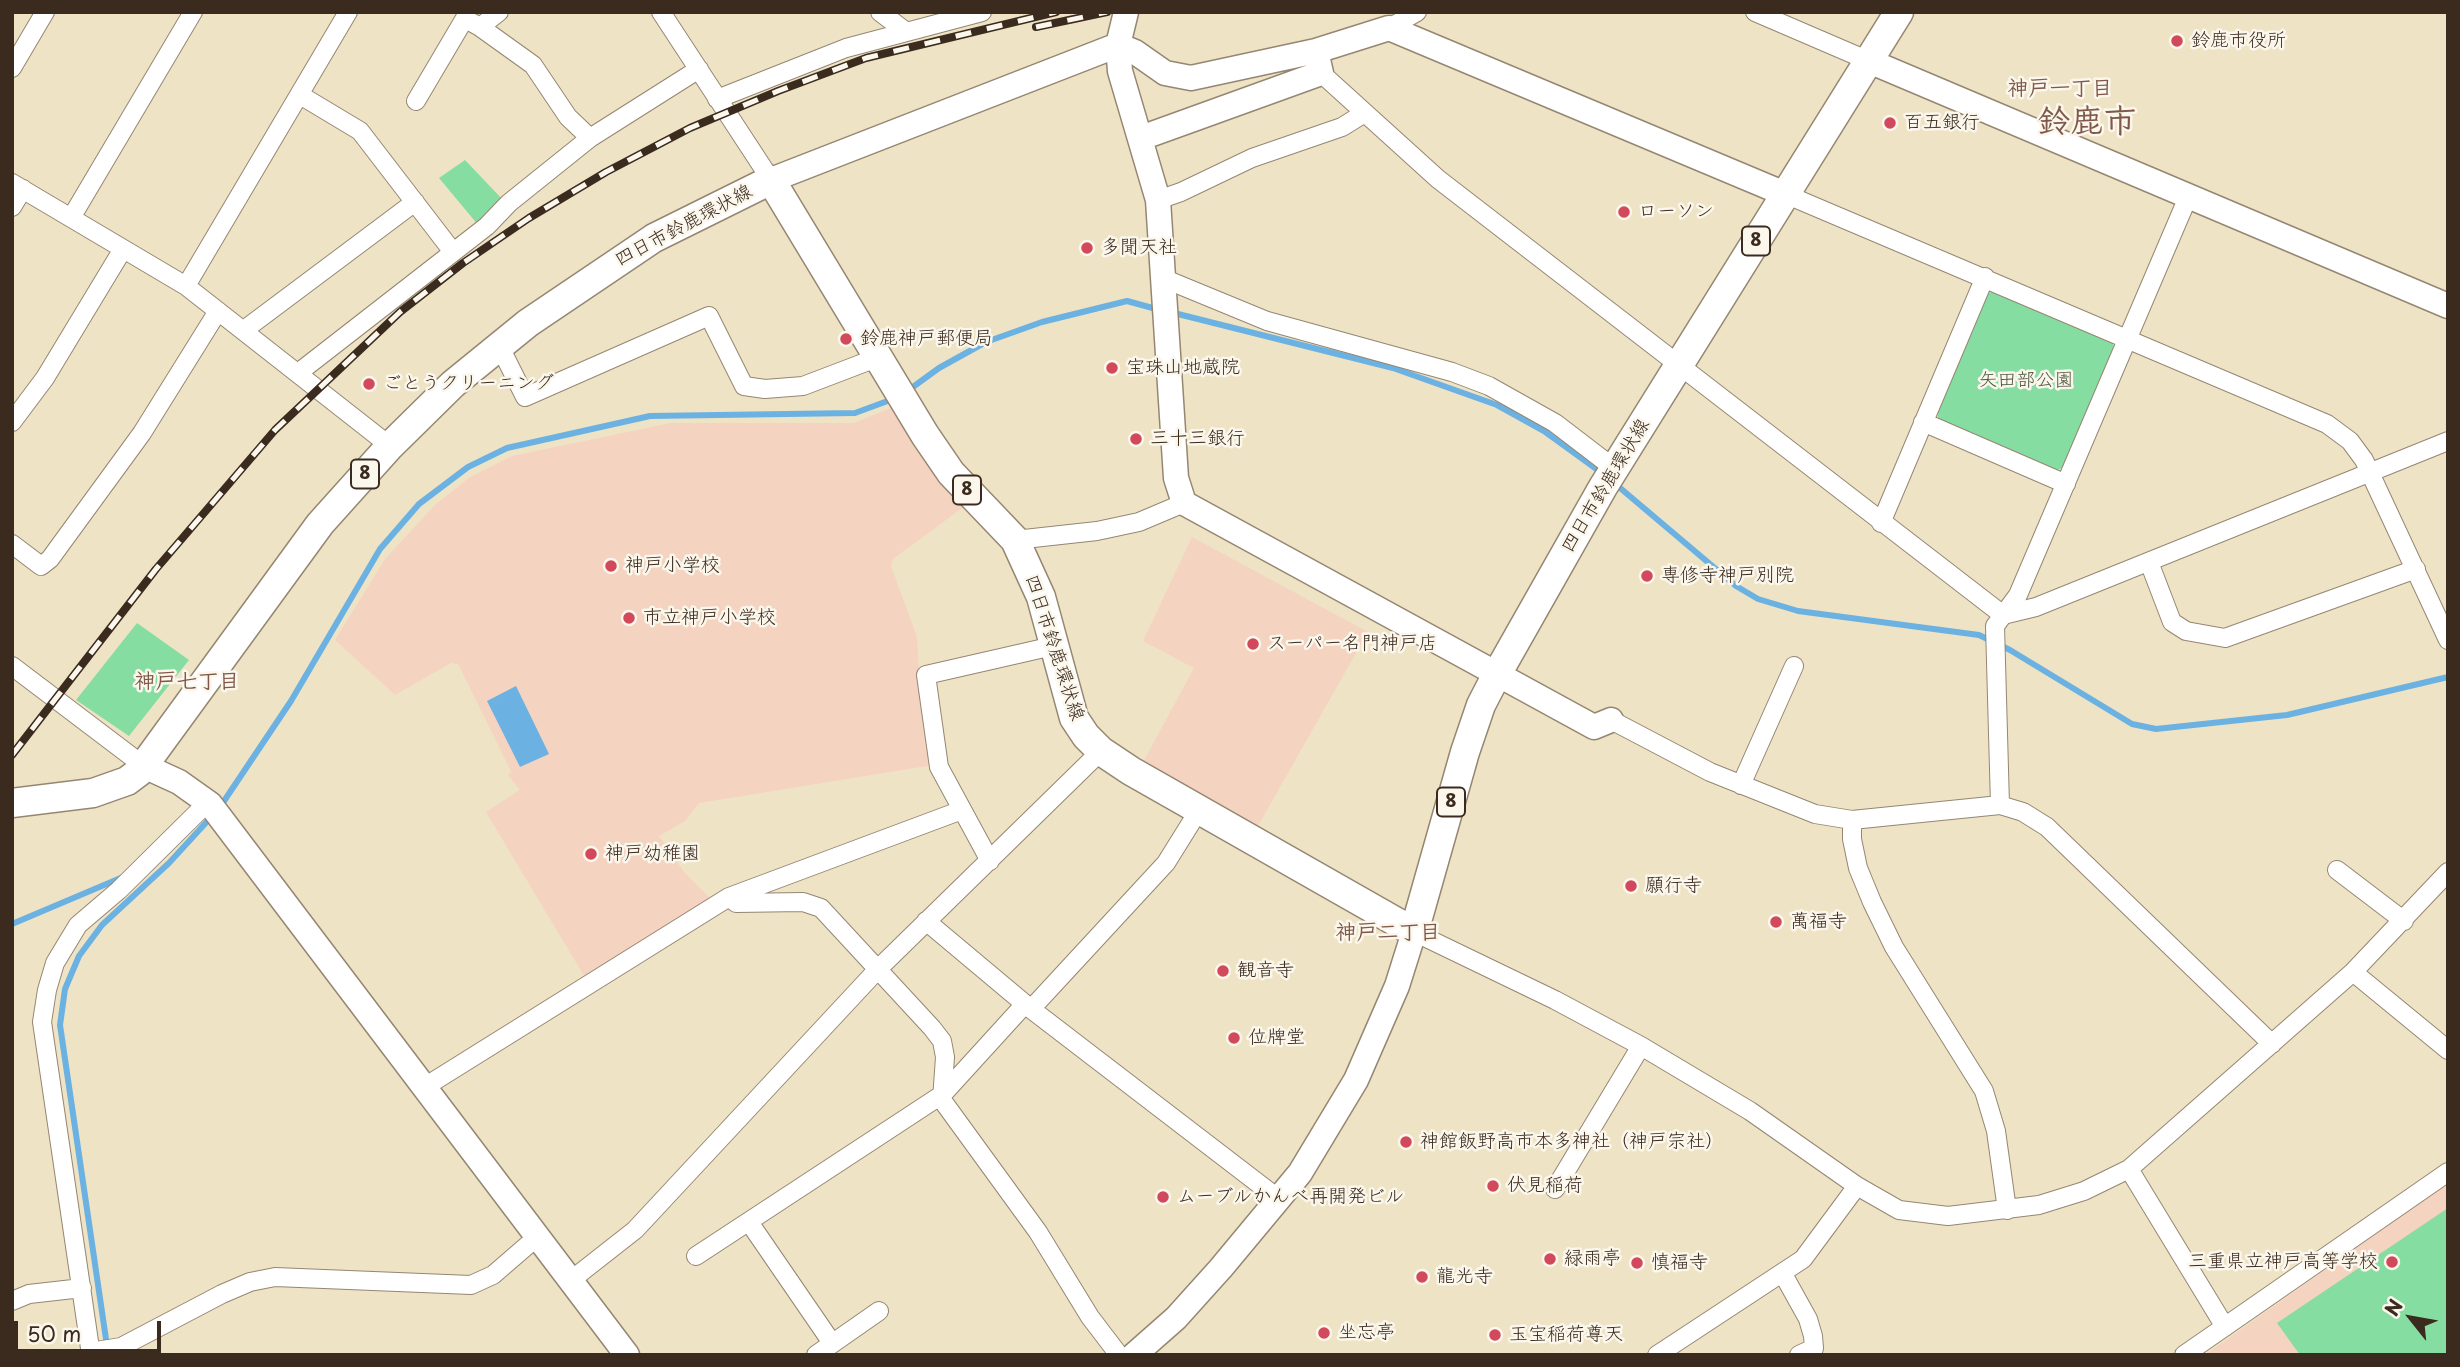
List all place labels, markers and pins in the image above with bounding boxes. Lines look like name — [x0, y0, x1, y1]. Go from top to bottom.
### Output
place label: 鈴鹿市役所 — [2191, 30, 2286, 52]
marker: 鈴鹿市役所 — [2169, 33, 2185, 49]
place label: 百五銀行 — [1904, 112, 1980, 134]
marker: 百五銀行 — [1882, 115, 1898, 131]
place label: ローソン — [1638, 201, 1714, 223]
marker: ローソン — [1616, 204, 1632, 220]
place label: 多聞天社 — [1101, 237, 1177, 259]
marker: 多聞天社 — [1079, 240, 1095, 256]
place label: 鈴鹿神戸郵便局 — [860, 328, 993, 350]
marker: 鈴鹿神戸郵便局 — [838, 331, 854, 347]
place label: 宝珠山地蔵院 — [1126, 357, 1240, 379]
marker: 宝珠山地蔵院 — [1104, 360, 1120, 376]
place label: ごとうクリーニング — [383, 373, 554, 395]
marker: ごとうクリーニング — [361, 376, 377, 392]
place label: 三十三銀行 — [1150, 428, 1245, 450]
marker: 三十三銀行 — [1128, 431, 1144, 447]
place label: 神戸小学校 — [625, 555, 720, 577]
marker: 神戸小学校 — [603, 558, 619, 574]
place label: 専修寺神戸別院 — [1661, 565, 1794, 587]
marker: 専修寺神戸別院 — [1639, 568, 1655, 584]
place label: 市立神戸小学校 — [643, 607, 776, 629]
marker: 市立神戸小学校 — [621, 610, 637, 626]
place label: スーパー名門神戸店 — [1267, 633, 1437, 655]
marker: スーパー名門神戸店 — [1245, 636, 1261, 652]
place label: 神戸幼稚園 — [605, 843, 700, 865]
marker: 神戸幼稚園 — [583, 846, 599, 862]
place label: 願行寺 — [1645, 875, 1702, 897]
marker: 願行寺 — [1623, 878, 1639, 894]
place label: 萬福寺 — [1790, 911, 1847, 933]
marker: 萬福寺 — [1768, 914, 1784, 930]
place label: 観音寺 — [1237, 960, 1294, 982]
marker: 観音寺 — [1215, 963, 1231, 979]
place label: 位牌堂 — [1248, 1027, 1305, 1049]
marker: 位牌堂 — [1226, 1030, 1242, 1046]
place label: 神館飯野高市本多神社（神戸宗社） — [1420, 1131, 1724, 1153]
marker: 神館飯野高市本多神社（神戸宗社） — [1398, 1134, 1414, 1150]
place label: 伏見稲荷 — [1507, 1175, 1583, 1197]
marker: 伏見稲荷 — [1485, 1178, 1501, 1194]
place label: ムーブルかんべ再開発ビル — [1177, 1186, 1404, 1208]
marker: ムーブルかんべ再開発ビル — [1155, 1189, 1171, 1205]
place label: 緑雨亭 — [1564, 1248, 1621, 1270]
marker: 緑雨亭 — [1542, 1251, 1558, 1267]
place label: 三重県立神戸高等学校 — [2188, 1251, 2378, 1273]
place label: 慎福寺 — [1651, 1252, 1708, 1274]
marker: 三重県立神戸高等学校 — [2384, 1254, 2400, 1270]
marker: 慎福寺 — [1629, 1255, 1645, 1271]
place label: 龍光寺 — [1436, 1266, 1493, 1288]
marker: 龍光寺 — [1414, 1269, 1430, 1285]
place label: 坐忘亭 — [1338, 1322, 1395, 1344]
place label: 玉宝稲荷尊天 — [1509, 1324, 1623, 1346]
marker: 坐忘亭 — [1316, 1325, 1332, 1341]
marker: 玉宝稲荷尊天 — [1487, 1327, 1503, 1343]

